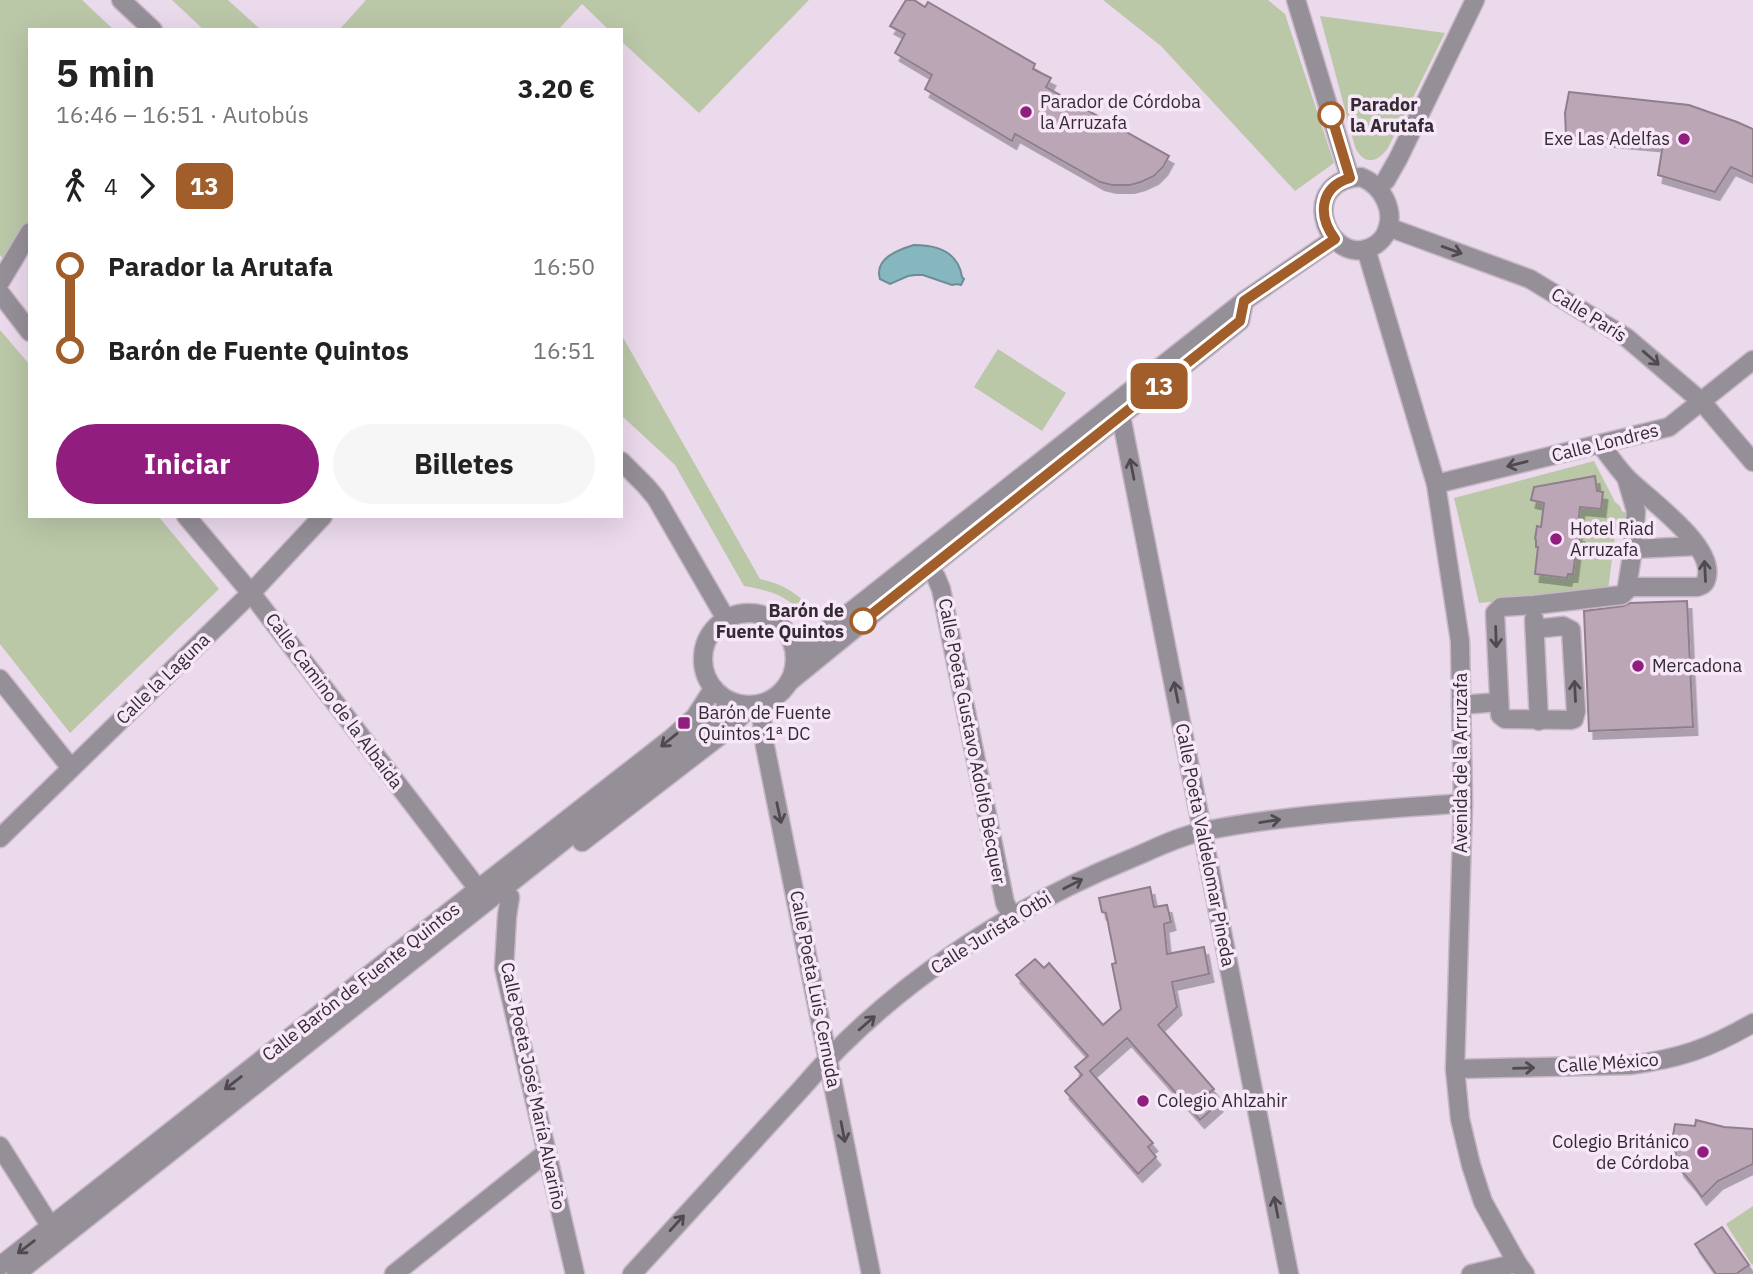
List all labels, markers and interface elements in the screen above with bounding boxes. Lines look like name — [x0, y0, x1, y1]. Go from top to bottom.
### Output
text: 5 min — [56, 48, 155, 97]
text: 3.20 € — [518, 71, 595, 105]
place label: Parador de Córdoba la Arruzafa — [1040, 90, 1201, 134]
place label: Parador la Arutafa — [1350, 93, 1434, 137]
text: 16:46 – 16:51 · Autobús — [56, 99, 309, 129]
marker: Parador la Arutafa — [1318, 102, 1344, 128]
marker: Parador de Córdoba la Arruzafa — [1018, 104, 1034, 120]
place label: Exe Las Adelfas — [1544, 127, 1670, 150]
marker: Exe Las Adelfas — [1676, 131, 1692, 147]
icon: walk — [56, 167, 94, 205]
icon: forward — [128, 167, 166, 205]
text: 13 — [190, 170, 219, 202]
text: 4 — [104, 171, 118, 201]
one-way arrow — [1441, 245, 1463, 258]
text: Parador la Arutafa — [108, 249, 333, 283]
text: 16:50 — [533, 251, 595, 281]
street label: Calle París — [1547, 282, 1631, 347]
text: Barón de Fuente Quintos — [108, 333, 409, 367]
text: 16:51 — [533, 335, 595, 365]
one-way arrow — [1641, 350, 1659, 366]
line badge: 13 — [1128, 363, 1190, 409]
text: 13 — [1145, 370, 1173, 402]
street label: Calle Londres — [1549, 418, 1661, 467]
button: Iniciar — [56, 424, 319, 504]
button: Billetes — [333, 424, 595, 504]
one-way arrow — [1124, 458, 1138, 481]
one-way arrow — [1506, 458, 1529, 471]
place label: Hotel Riad Arruzafa — [1570, 517, 1654, 561]
marker: Hotel Riad Arruzafa — [1548, 531, 1564, 547]
one-way arrow — [1698, 559, 1711, 582]
street label: Calle Poeta Gustavo Adolfo Bécquer — [934, 596, 1012, 886]
place label: Barón de Fuente Quintos — [716, 599, 844, 643]
street label: Calle Camino de la Albaida — [261, 608, 408, 794]
marker: Barón de Fuente Quintos — [850, 608, 876, 634]
one-way arrow — [1489, 625, 1502, 648]
street label: Calle la Laguna — [111, 628, 215, 729]
place label: Mercadona — [1652, 654, 1742, 677]
marker: Mercadona — [1630, 658, 1646, 674]
street label: Avenida de la Arruzafa — [1449, 672, 1472, 853]
one-way arrow — [1568, 680, 1581, 703]
one-way arrow — [1168, 681, 1182, 704]
place label: Barón de Fuente Quintos 1ª DC — [698, 701, 831, 745]
marker: Barón de Fuente Quintos 1ª DC — [676, 715, 692, 731]
street label: Calle Poeta Valdelomar Pineda — [1171, 721, 1240, 969]
one-way arrow — [660, 732, 678, 748]
one-way arrow — [772, 801, 786, 824]
one-way arrow — [1259, 814, 1281, 827]
one-way arrow — [1062, 877, 1083, 891]
street label: Calle Jurista Otbi — [926, 886, 1055, 979]
street label: Calle Poeta Luis Cernuda — [785, 889, 846, 1090]
street label: Calle Barón de Fuente Quintos — [257, 897, 464, 1066]
street label: Calle Poeta José María Alvariño — [496, 960, 571, 1212]
one-way arrow — [858, 1015, 876, 1031]
street label: Calle México — [1557, 1047, 1659, 1078]
one-way arrow — [1512, 1061, 1535, 1074]
one-way arrow — [224, 1076, 242, 1091]
place label: Colegio Ahlzahir — [1157, 1089, 1288, 1112]
marker: Colegio Ahlzahir — [1135, 1093, 1151, 1109]
one-way arrow — [837, 1120, 851, 1143]
place label: Colegio Británico de Córdoba — [1552, 1130, 1689, 1174]
marker: Colegio Británico de Córdoba — [1695, 1144, 1711, 1160]
one-way arrow — [1268, 1196, 1282, 1219]
one-way arrow — [669, 1214, 685, 1232]
one-way arrow — [17, 1239, 35, 1254]

